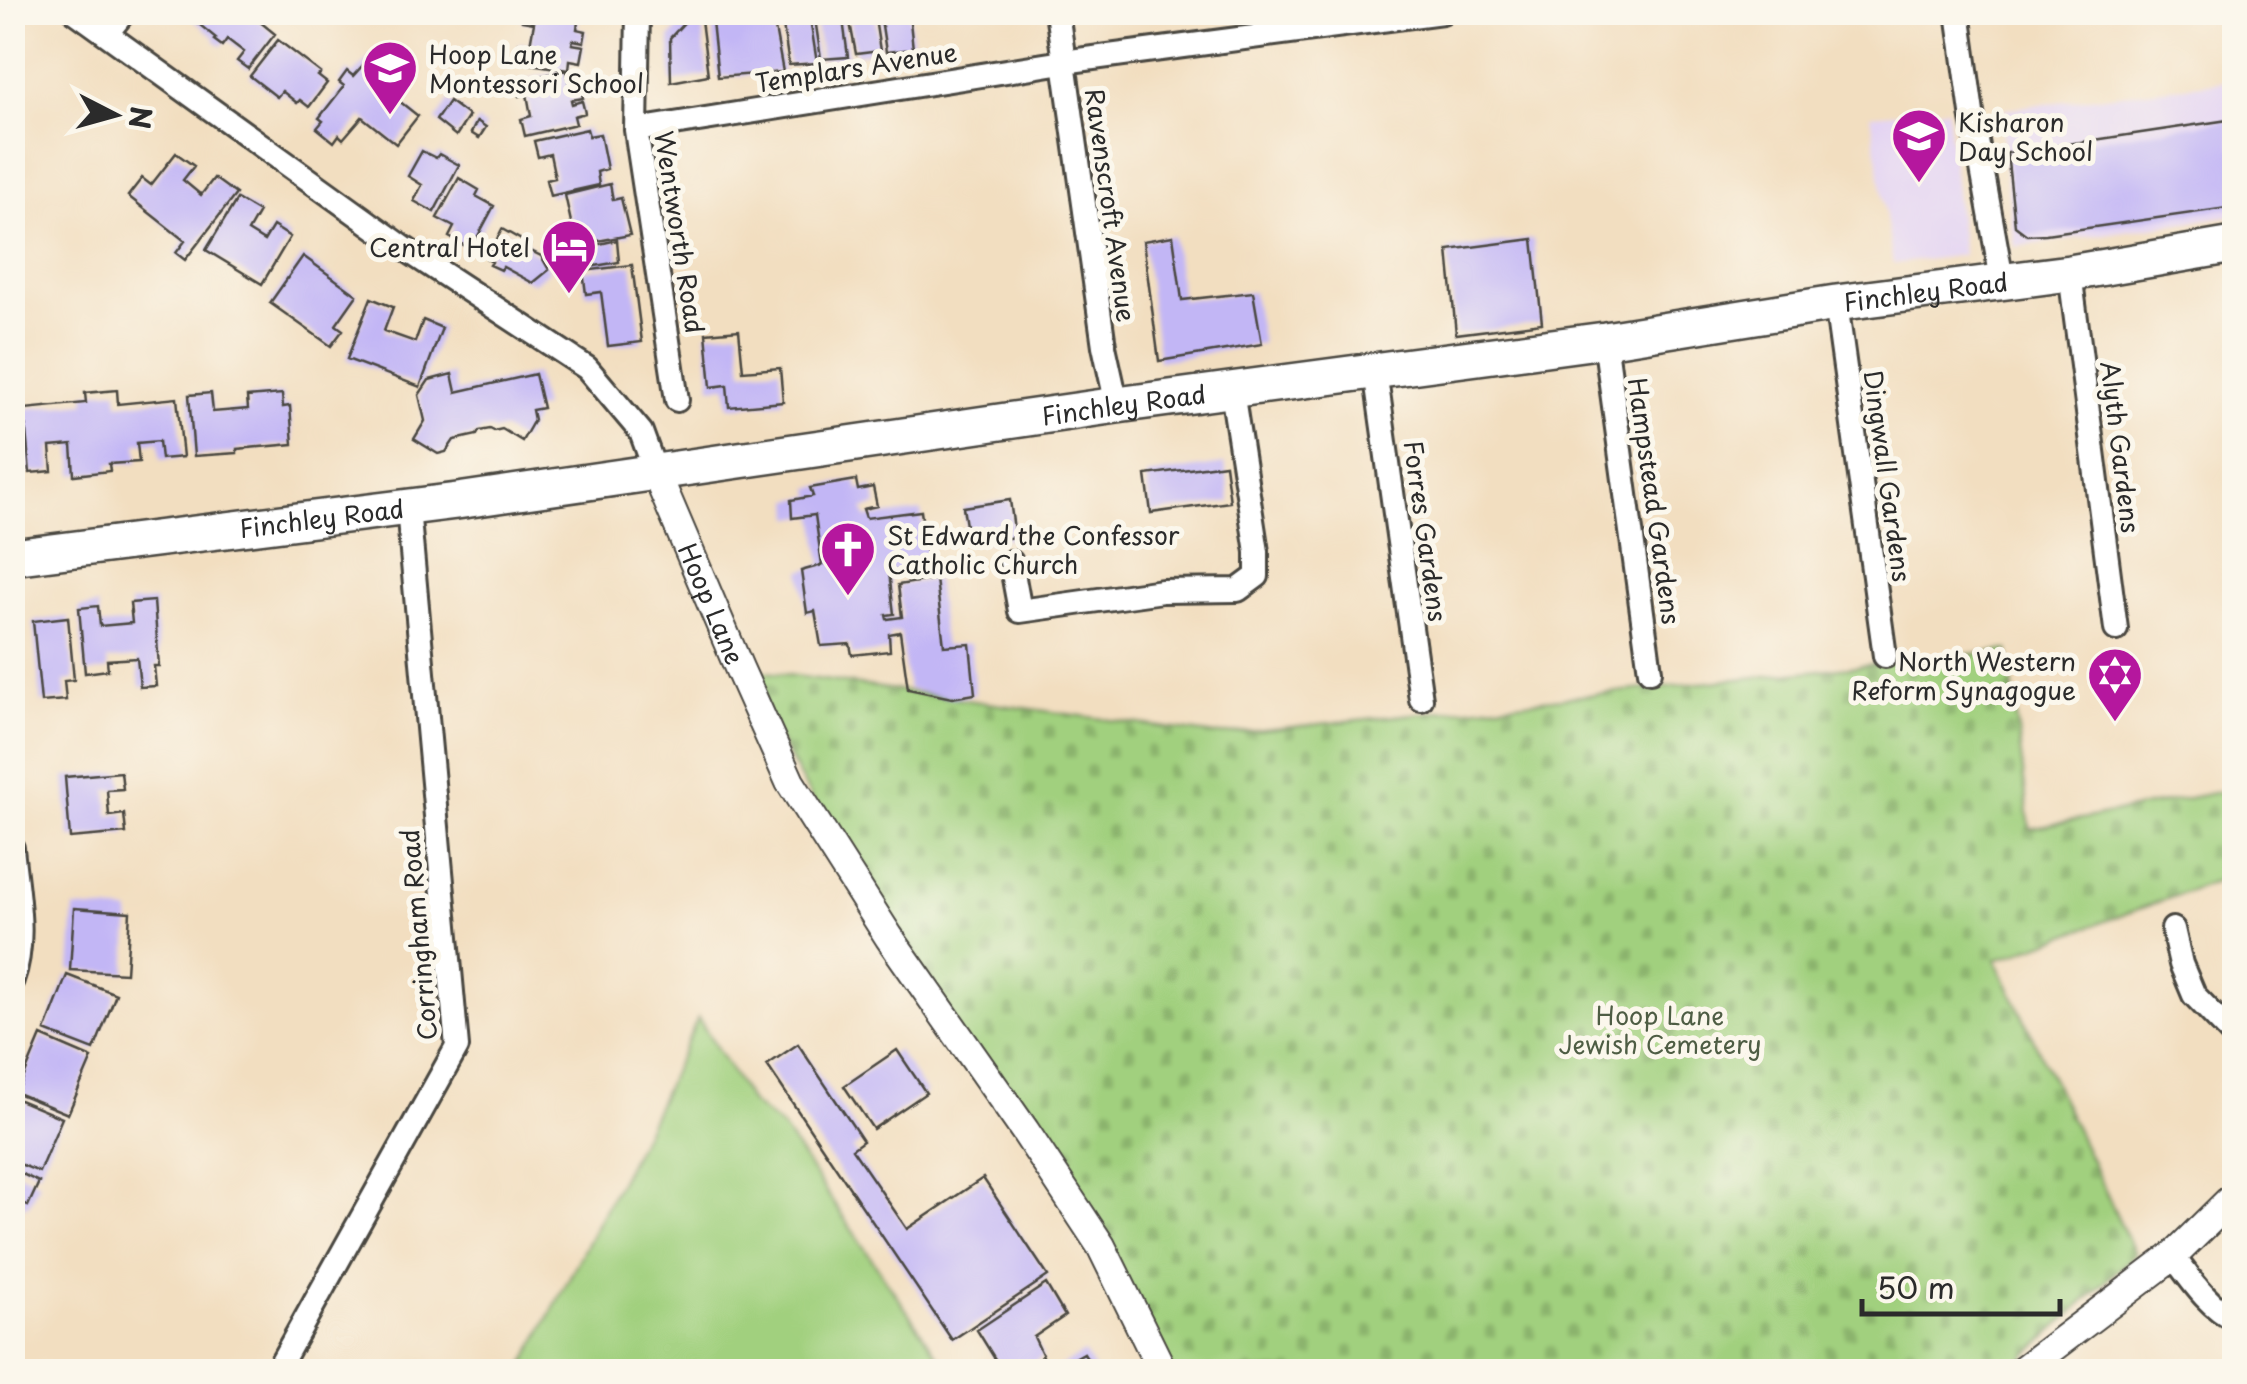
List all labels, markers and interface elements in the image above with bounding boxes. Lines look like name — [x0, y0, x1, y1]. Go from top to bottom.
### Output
street label: Templars Avenue — [752, 32, 960, 102]
place label: Hoop Lane Montessori School — [429, 35, 644, 102]
school or university icon: Hoop Lane Montessori School — [360, 38, 420, 117]
north arrow — [65, 65, 165, 165]
street label: Ravenscroft Avenue — [1076, 86, 1146, 324]
place label: Kisharon Day School — [1958, 103, 2093, 170]
text: N — [119, 104, 164, 131]
school or university icon: Kisharon Day School — [1889, 106, 1949, 185]
street label: Wentworth Road — [645, 128, 715, 336]
hotel icon: Central Hotel — [539, 217, 599, 296]
place label: Central Hotel — [369, 228, 530, 266]
street label: Finchley Road — [1841, 262, 2010, 321]
street label: Alyth Gardens — [2092, 359, 2150, 535]
street label: Dingwall Gardens — [1854, 368, 1922, 584]
street label: Finchley Road — [1039, 374, 1208, 435]
street label: Hampstead Gardens — [1619, 375, 1691, 627]
street label: Forres Gardens — [1394, 438, 1458, 624]
street label: Finchley Road — [237, 489, 406, 547]
place label: St Edward the Confessor Catholic Church — [887, 516, 1180, 583]
church icon: St Edward the Confessor Catholic Church — [818, 519, 878, 598]
street label: Hoop Lane — [669, 537, 754, 670]
place label: North Western Reform Synagogue — [1851, 642, 2076, 709]
synagogue icon: North Western Reform Synagogue — [2085, 645, 2145, 724]
street label: Corringham Road — [390, 828, 446, 1042]
park label: Hoop Lane Jewish Cemetery — [1558, 996, 1762, 1063]
scale bar — [1862, 1254, 2060, 1316]
text: 50 m — [1877, 1264, 1955, 1309]

